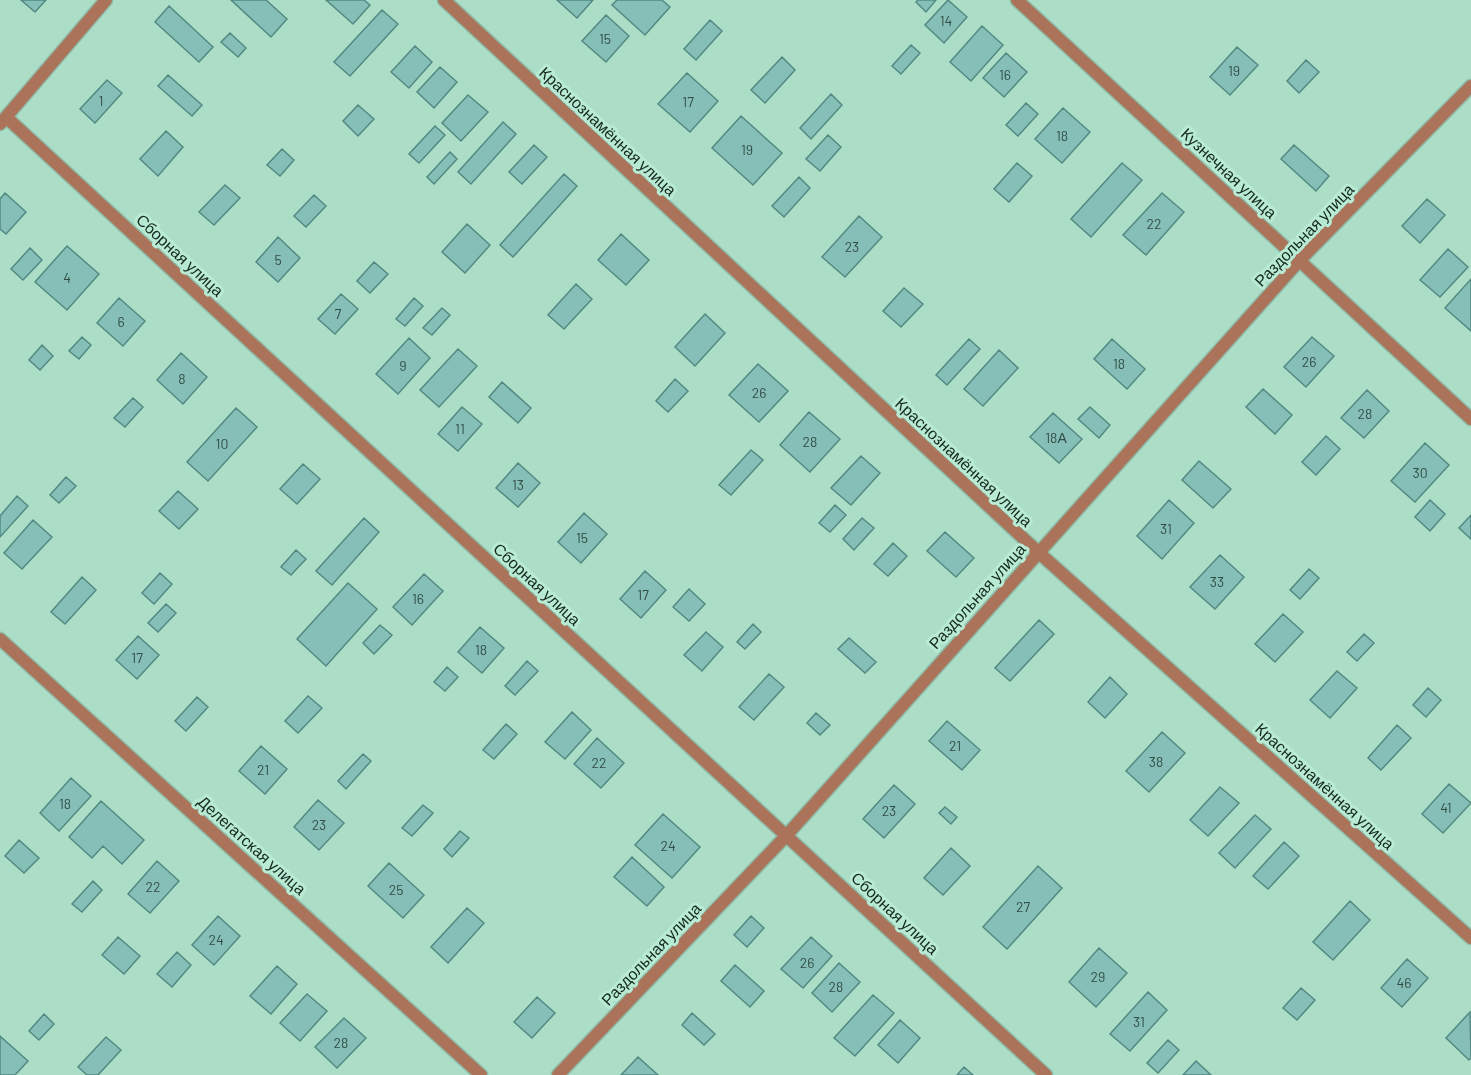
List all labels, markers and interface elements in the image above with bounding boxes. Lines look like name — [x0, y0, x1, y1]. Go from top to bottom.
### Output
house number: 14 — [940, 12, 952, 29]
house number: 15 — [599, 30, 611, 47]
street label: Краснознамённая улица — [536, 62, 681, 199]
house number: 19 — [1228, 62, 1240, 79]
house number: 16 — [999, 66, 1011, 83]
house number: 1 — [99, 92, 103, 109]
house number: 17 — [682, 93, 694, 110]
street label: Кузнечная улица — [1178, 123, 1281, 222]
house number: 18 — [1056, 127, 1068, 144]
house number: 19 — [741, 141, 753, 158]
street label: Раздольная улица — [1250, 179, 1357, 290]
street label: Сборная улица — [133, 209, 228, 300]
house number: 22 — [1146, 215, 1162, 232]
house number: 23 — [845, 238, 859, 255]
house number: 5 — [274, 251, 282, 268]
house number: 4 — [63, 269, 71, 286]
house number: 7 — [335, 305, 342, 322]
house number: 6 — [117, 313, 125, 330]
house number: 26 — [1302, 353, 1316, 370]
house number: 18 — [1113, 355, 1125, 372]
house number: 9 — [399, 357, 407, 374]
house number: 8 — [178, 370, 186, 387]
house number: 26 — [752, 384, 766, 401]
street label: Краснознамённая улица — [892, 393, 1037, 530]
house number: 28 — [1358, 405, 1372, 422]
house number: 11 — [455, 420, 465, 437]
house number: 18А — [1045, 429, 1067, 446]
house number: 28 — [803, 433, 817, 450]
house number: 10 — [216, 435, 228, 452]
house number: 30 — [1412, 464, 1428, 481]
house number: 13 — [512, 476, 524, 493]
house number: 31 — [1160, 520, 1172, 537]
house number: 15 — [576, 529, 588, 546]
street label: Сборная улица — [490, 538, 585, 629]
street label: Раздольная улица — [924, 539, 1029, 652]
house number: 33 — [1210, 573, 1224, 590]
house number: 17 — [637, 586, 649, 603]
house number: 16 — [412, 590, 424, 607]
house number: 18 — [475, 641, 487, 658]
house number: 17 — [131, 649, 143, 666]
street label: Краснознамённая улица — [1252, 718, 1399, 853]
house number: 21 — [949, 737, 961, 754]
house number: 38 — [1149, 753, 1163, 770]
house number: 22 — [591, 754, 607, 771]
house number: 21 — [257, 761, 269, 778]
street label: Делегатская улица — [194, 791, 310, 898]
house number: 18 — [59, 795, 71, 812]
house number: 41 — [1440, 799, 1452, 816]
house number: 23 — [882, 802, 896, 819]
house number: 23 — [312, 816, 326, 833]
house number: 24 — [660, 837, 676, 854]
street label: Сборная улица — [848, 867, 943, 958]
house number: 22 — [145, 878, 161, 895]
house number: 25 — [389, 881, 403, 898]
street label: Раздольная улица — [597, 898, 704, 1009]
house number: 27 — [1016, 898, 1030, 915]
house number: 24 — [208, 931, 224, 948]
house number: 26 — [800, 954, 814, 971]
house number: 29 — [1091, 968, 1105, 985]
house number: 46 — [1397, 974, 1411, 991]
house number: 28 — [829, 978, 843, 995]
house number: 31 — [1133, 1013, 1145, 1030]
house number: 28 — [334, 1034, 348, 1051]

